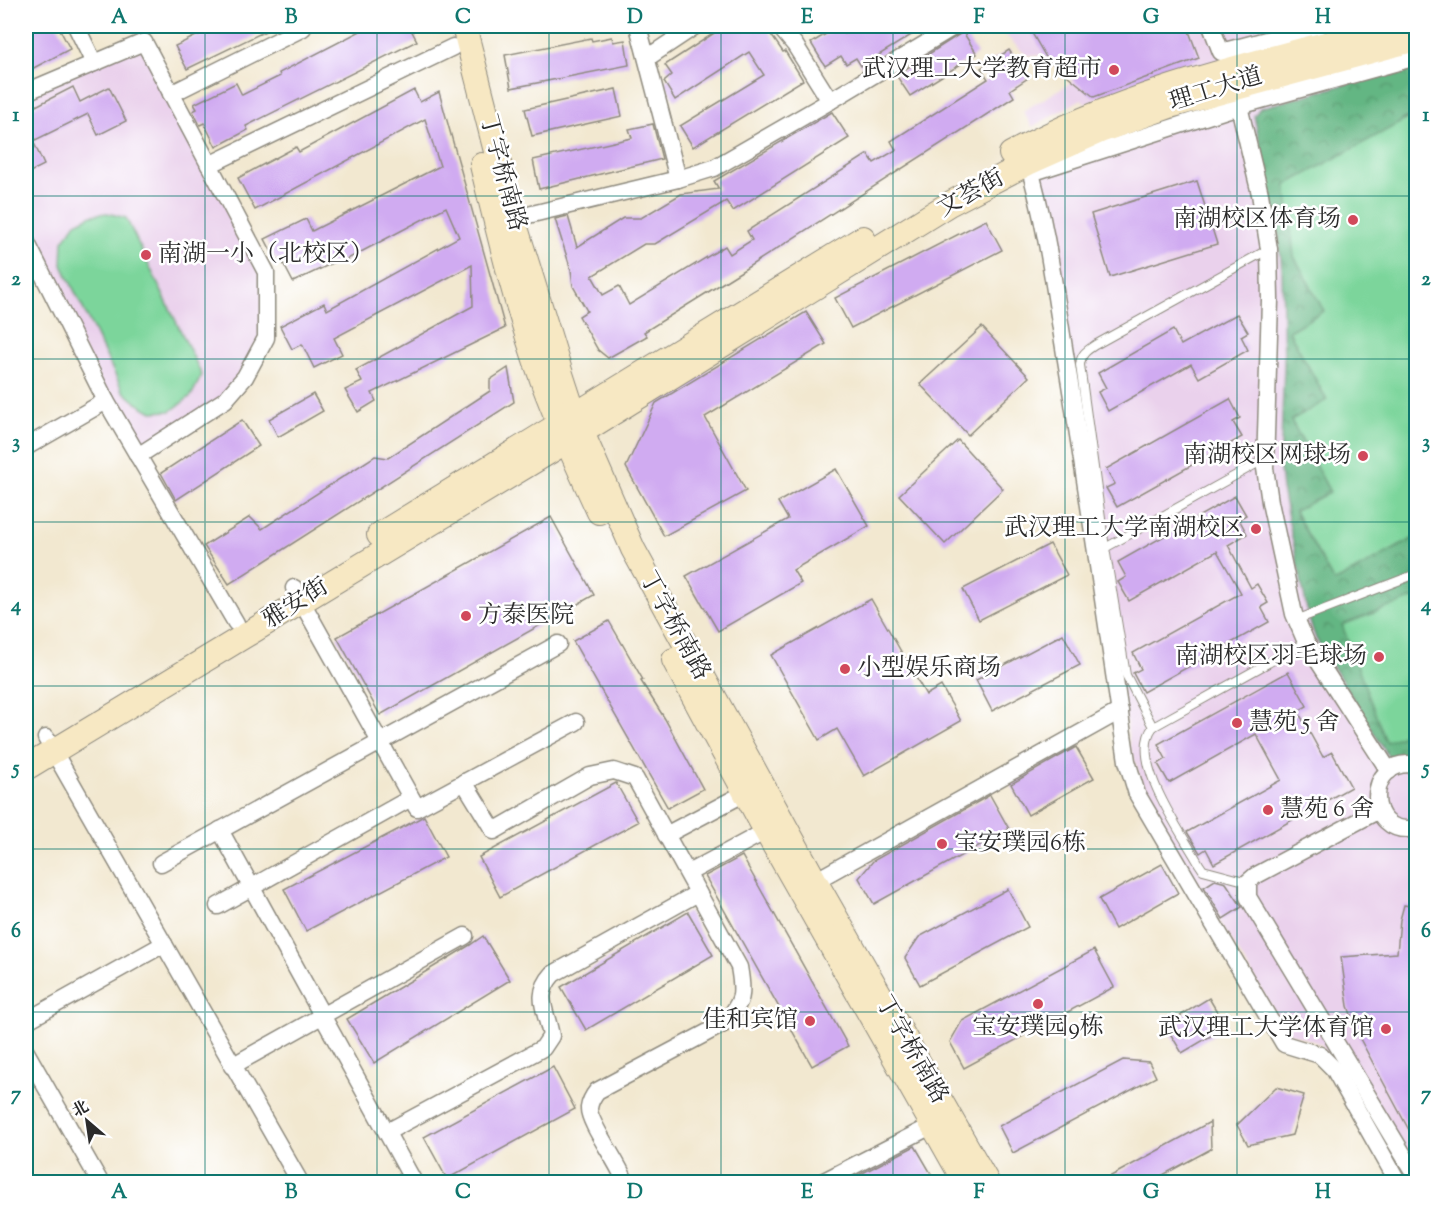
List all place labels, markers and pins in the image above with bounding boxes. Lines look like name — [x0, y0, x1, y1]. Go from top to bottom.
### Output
place label: 武汉理工大学教育超市 — [862, 53, 1102, 87]
marker: 武汉理工大学教育超市 — [1107, 63, 1121, 77]
place label: 南湖校区体育场 — [1173, 203, 1341, 237]
marker: 南湖校区体育场 — [1346, 213, 1360, 227]
place label: 南湖一小（北校区） — [158, 238, 374, 272]
marker: 南湖一小（北校区） — [139, 248, 153, 262]
place label: 南湖校区网球场 — [1183, 439, 1351, 473]
marker: 南湖校区网球场 — [1356, 449, 1370, 463]
place label: 武汉理工大学南湖校区 — [1004, 512, 1244, 546]
marker: 武汉理工大学南湖校区 — [1249, 522, 1263, 536]
place label: 方泰医院 — [478, 599, 574, 633]
marker: 方泰医院 — [459, 609, 473, 623]
place label: 南湖校区羽毛球场 — [1175, 640, 1367, 674]
marker: 南湖校区羽毛球场 — [1372, 650, 1386, 664]
place label: 小型娱乐商场 — [857, 652, 1001, 686]
marker: 小型娱乐商场 — [838, 662, 852, 676]
place label: 慧苑 5 舍 — [1249, 706, 1339, 740]
marker: 慧苑 5 舍 — [1230, 716, 1244, 730]
place label: 慧苑 6 舍 — [1280, 793, 1374, 827]
marker: 慧苑 6 舍 — [1261, 803, 1275, 817]
place label: 宝安璞园6栋 — [954, 827, 1086, 861]
marker: 宝安璞园6栋 — [935, 837, 949, 851]
marker: 宝安璞园9栋 — [1031, 997, 1045, 1011]
place label: 佳和宾馆 — [702, 1004, 798, 1038]
place label: 宝安璞园9栋 — [972, 1011, 1104, 1045]
place label: 武汉理工大学体育馆 — [1158, 1012, 1374, 1046]
marker: 佳和宾馆 — [803, 1014, 817, 1028]
marker: 武汉理工大学体育馆 — [1379, 1022, 1393, 1036]

